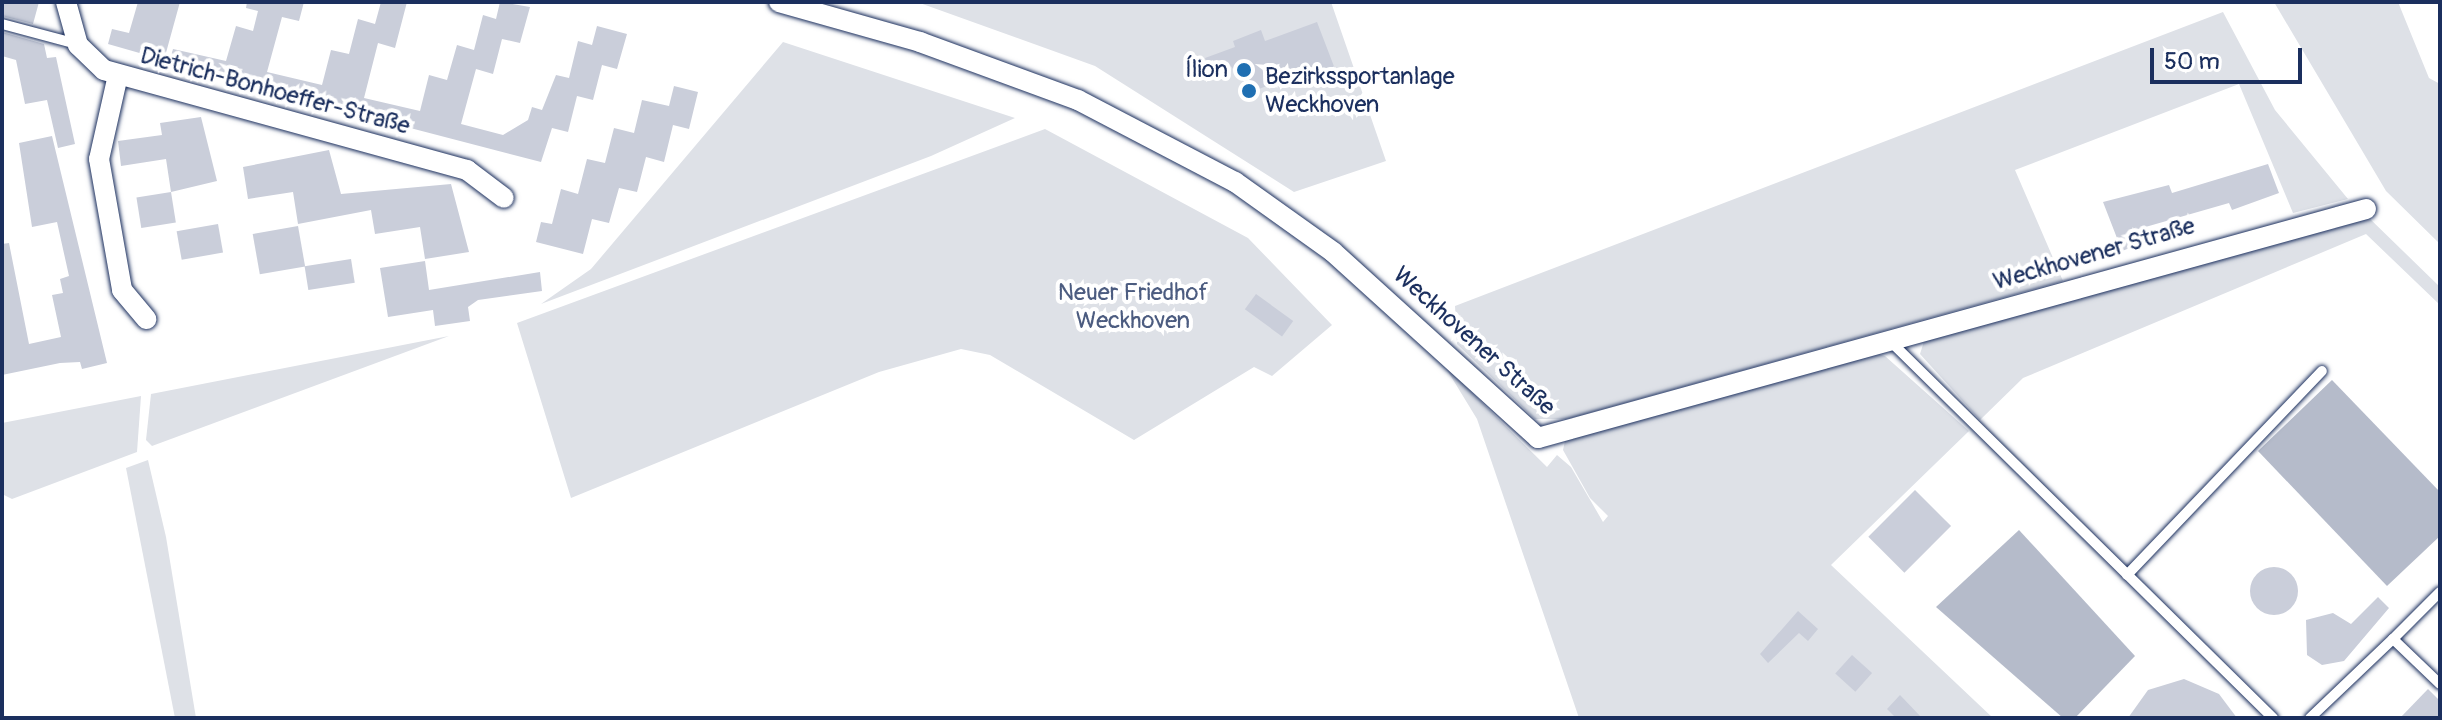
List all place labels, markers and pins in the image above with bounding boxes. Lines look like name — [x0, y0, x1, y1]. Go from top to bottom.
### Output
place label: Ílion — [1185, 56, 1228, 84]
marker: Ílion — [1235, 61, 1253, 79]
place label: Bezirkssportanlage Weckhoven — [1265, 63, 1454, 119]
marker: Bezirkssportanlage Weckhoven — [1240, 82, 1258, 100]

